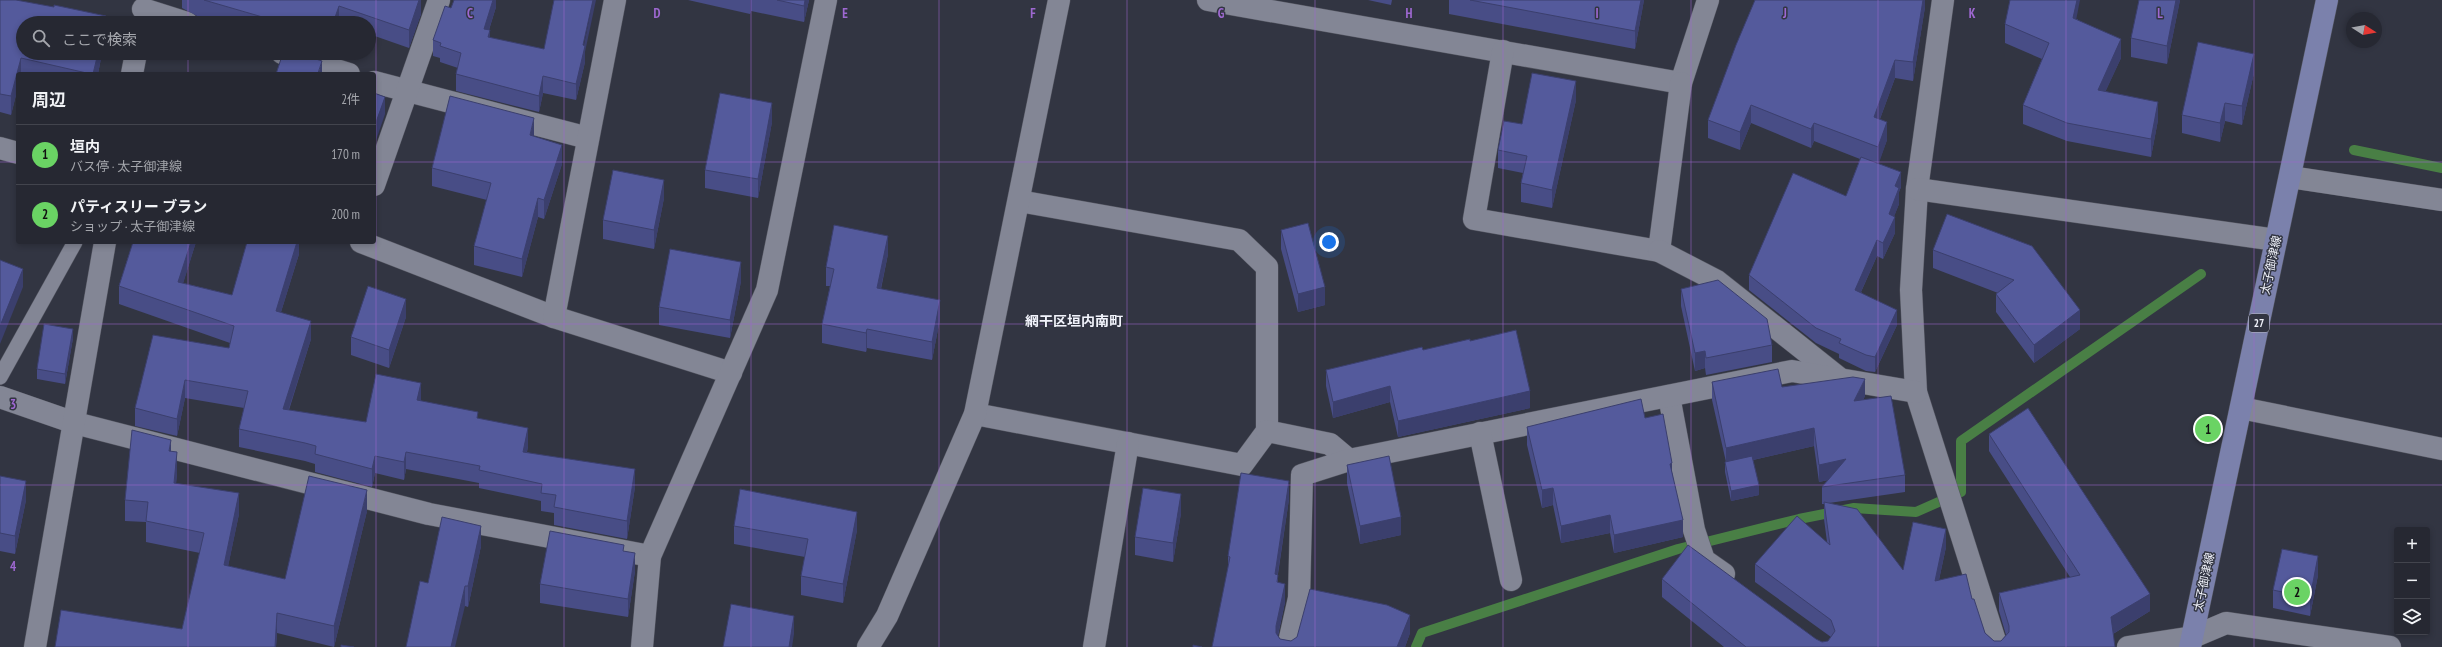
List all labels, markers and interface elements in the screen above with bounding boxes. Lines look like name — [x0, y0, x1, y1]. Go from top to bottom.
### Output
text: C — [467, 5, 473, 22]
text: D — [654, 5, 661, 22]
text: E — [842, 5, 848, 22]
text: F — [1030, 5, 1036, 22]
text: G — [1218, 5, 1225, 22]
text: H — [1406, 5, 1413, 22]
text: I — [1595, 5, 1599, 22]
text: J — [1782, 5, 1787, 22]
text: K — [1969, 5, 1976, 22]
text: L — [2157, 5, 2163, 22]
north arrow — [2346, 12, 2382, 48]
search box — [16, 16, 376, 60]
icon: search — [30, 27, 52, 49]
text: ここで検索 — [62, 30, 137, 49]
text: 周辺 — [32, 89, 66, 111]
text: 2件 — [341, 91, 360, 108]
text: 垣内 — [70, 137, 100, 156]
text: 1 — [42, 146, 48, 163]
text: 170 m — [331, 146, 360, 163]
text: バス停 · 太子御津線 — [70, 158, 182, 175]
text: パティスリー ブラン — [70, 197, 207, 216]
text: 2 — [42, 206, 48, 223]
text: 200 m — [331, 206, 360, 223]
text: ショップ · 太子御津線 — [70, 218, 195, 235]
your location — [1319, 232, 1339, 252]
street label: 太子御津線 — [2257, 234, 2284, 296]
district label: 網干区垣内南町 — [1025, 312, 1123, 330]
road number: 27 — [2249, 314, 2269, 332]
text: 3 — [10, 396, 16, 413]
pin: 1 — [2195, 414, 2221, 444]
map controls — [2394, 527, 2430, 635]
button: + — [2394, 527, 2430, 563]
street label: 太子御津線 — [2190, 551, 2217, 613]
text: 4 — [10, 558, 17, 575]
button: − — [2394, 563, 2430, 599]
pin: 2 — [2284, 577, 2310, 607]
button: layers — [2394, 599, 2430, 635]

